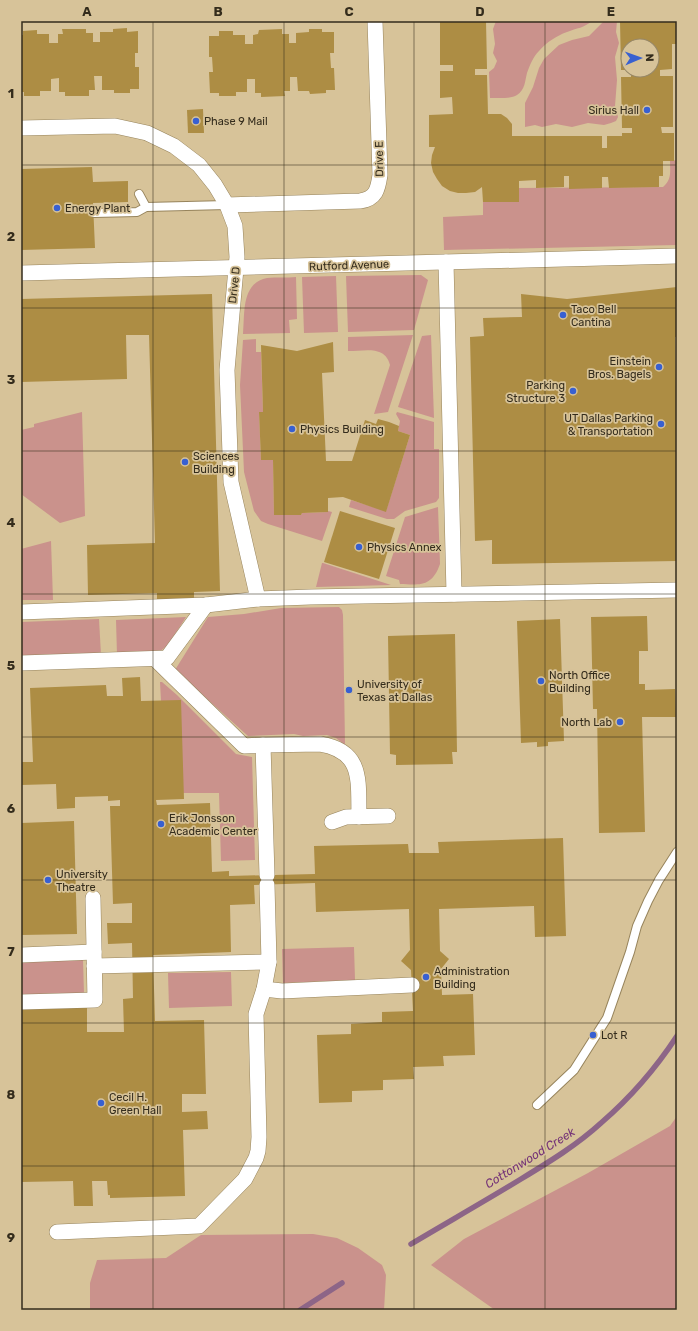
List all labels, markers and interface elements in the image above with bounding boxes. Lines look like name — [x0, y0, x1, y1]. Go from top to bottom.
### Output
text: A — [82, 4, 92, 19]
text: B — [213, 4, 223, 19]
text: C — [344, 4, 354, 19]
text: D — [475, 4, 485, 19]
text: E — [607, 4, 615, 19]
north arrow — [620, 38, 660, 78]
text: N — [643, 53, 656, 62]
text: 1 — [8, 86, 14, 101]
place label: Sirius Hall — [588, 104, 639, 117]
marker: Sirius Hall — [642, 105, 652, 115]
place label: Phase 9 Mail — [204, 115, 268, 128]
marker: Phase 9 Mail — [191, 116, 201, 126]
street label: Drive E — [373, 141, 386, 177]
place label: Energy Plant — [65, 202, 131, 215]
marker: Energy Plant — [52, 203, 62, 213]
text: 2 — [7, 229, 15, 244]
street label: Rutford Avenue — [309, 258, 389, 273]
street label: Drive D — [226, 266, 243, 304]
place label: Taco Bell Cantina — [571, 303, 616, 329]
marker: Taco Bell Cantina — [558, 310, 568, 320]
place label: Einstein Bros. Bagels — [588, 355, 651, 381]
marker: Einstein Bros. Bagels — [654, 362, 664, 372]
text: 3 — [7, 372, 16, 387]
place label: Parking Structure 3 — [507, 379, 565, 405]
marker: Parking Structure 3 — [568, 386, 578, 396]
place label: UT Dallas Parking & Transportation — [564, 412, 653, 438]
marker: UT Dallas Parking & Transportation — [656, 419, 666, 429]
place label: Physics Building — [300, 423, 384, 436]
marker: Physics Building — [287, 424, 297, 434]
place label: Sciences Building — [193, 450, 240, 476]
marker: Sciences Building — [180, 457, 190, 467]
text: 4 — [7, 515, 16, 530]
place label: Physics Annex — [367, 541, 442, 554]
marker: Physics Annex — [354, 542, 364, 552]
text: 5 — [7, 658, 15, 673]
place label: North Office Building — [549, 669, 610, 695]
marker: North Office Building — [536, 676, 546, 686]
place label: University of Texas at Dallas — [357, 678, 433, 704]
marker: University of Texas at Dallas — [344, 685, 354, 695]
place label: North Lab — [561, 716, 612, 729]
marker: North Lab — [615, 717, 625, 727]
text: 6 — [7, 801, 16, 816]
place label: Erik Jonsson Academic Center — [169, 812, 258, 838]
marker: Erik Jonsson Academic Center — [156, 819, 166, 829]
place label: University Theatre — [56, 868, 108, 894]
marker: University Theatre — [43, 875, 53, 885]
text: 7 — [7, 944, 15, 959]
place label: Administration Building — [434, 965, 510, 991]
marker: Administration Building — [421, 972, 431, 982]
place label: Lot R — [601, 1029, 628, 1042]
marker: Lot R — [588, 1030, 598, 1040]
text: 8 — [7, 1087, 16, 1102]
place label: Cecil H. Green Hall — [109, 1091, 162, 1117]
marker: Cecil H. Green Hall — [96, 1098, 106, 1108]
water label: Cottonwood Creek — [482, 1124, 578, 1191]
text: 9 — [7, 1230, 15, 1245]

